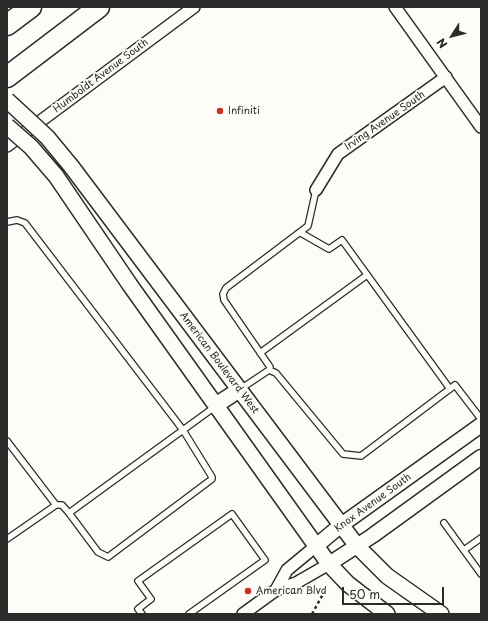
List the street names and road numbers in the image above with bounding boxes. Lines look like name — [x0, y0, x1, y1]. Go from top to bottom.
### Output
street label: Humboldt Avenue South — [51, 36, 151, 116]
street label: Irving Avenue South — [343, 89, 427, 153]
street label: American Boulevard West — [177, 310, 261, 416]
street label: Knox Avenue South — [332, 471, 414, 535]

